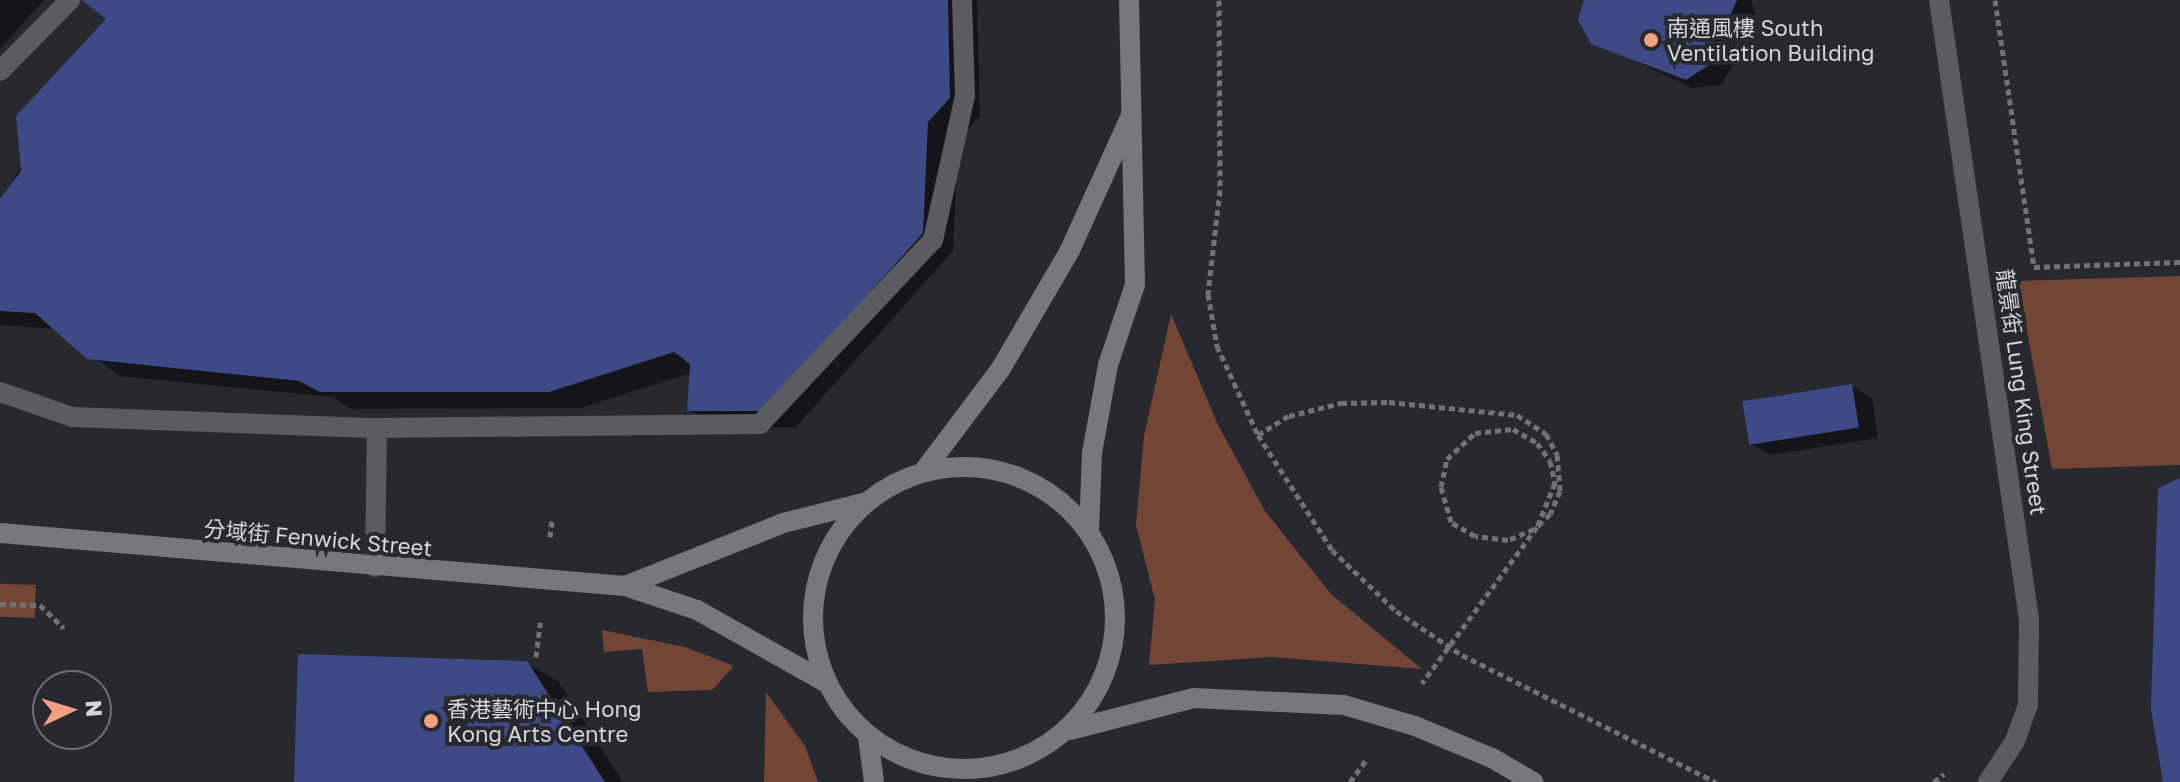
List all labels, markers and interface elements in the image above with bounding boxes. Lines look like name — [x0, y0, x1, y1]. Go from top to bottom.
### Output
place label: 南通風樓 South Ventilation Building — [1667, 14, 1875, 66]
marker: 南通風樓 South Ventilation Building — [1642, 31, 1660, 49]
street label: 龍景街 Lung King Street — [1992, 267, 2052, 517]
street label: 分域街 Fenwick Street — [203, 515, 433, 561]
north arrow — [32, 670, 112, 750]
place label: 香港藝術中心 Hong Kong Arts Centre — [447, 695, 641, 746]
text: N — [80, 699, 108, 718]
marker: 香港藝術中心 Hong Kong Arts Centre — [422, 712, 440, 730]

